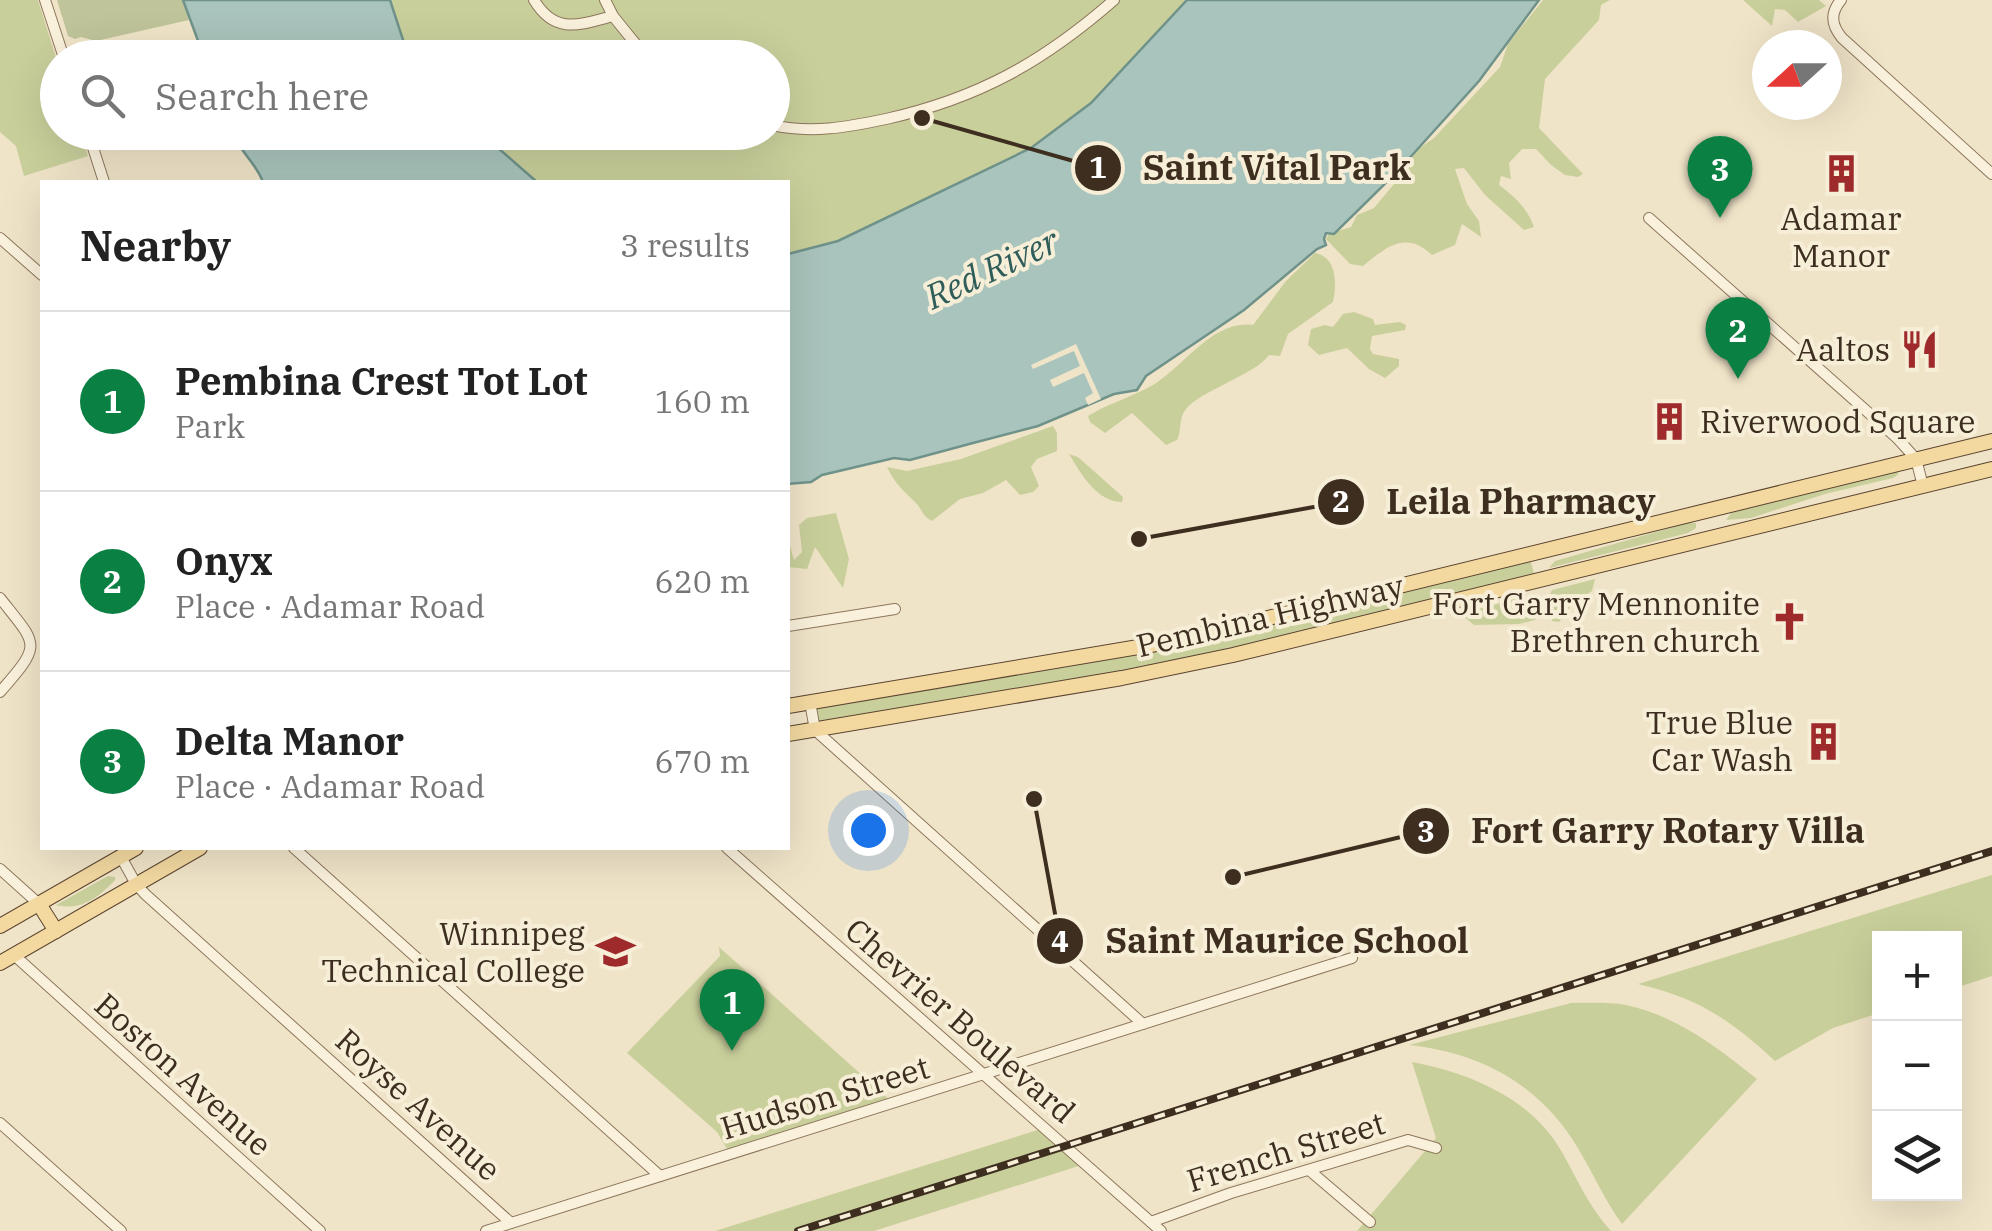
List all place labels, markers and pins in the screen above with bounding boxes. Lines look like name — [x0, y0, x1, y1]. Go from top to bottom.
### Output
callout: Saint Vital Park — [1073, 135, 1431, 200]
pin: 3 — [1688, 136, 1752, 218]
building icon: Adamar Manor — [1820, 153, 1862, 195]
place label: Adamar Manor — [1781, 197, 1901, 276]
pin: 2 — [1706, 296, 1770, 379]
place label: Aaltos — [1796, 328, 1890, 370]
restaurant icon: Aaltos — [1899, 329, 1941, 371]
place label: Riverwood Square — [1700, 400, 1975, 442]
building icon: Riverwood Square — [1649, 401, 1691, 443]
callout: Leila Pharmacy — [1316, 469, 1675, 534]
place label: Fort Garry Mennonite Brethren church — [1432, 582, 1760, 661]
church icon: Fort Garry Mennonite Brethren church — [1769, 601, 1811, 643]
place label: True Blue Car Wash — [1645, 701, 1793, 780]
building icon: True Blue Car Wash — [1802, 720, 1844, 762]
callout: Fort Garry Rotary Villa — [1401, 799, 1885, 864]
callout: Saint Maurice School — [1035, 909, 1489, 974]
place label: Winnipeg Technical College — [321, 912, 585, 991]
school or university icon: Winnipeg Technical College — [594, 931, 636, 973]
pin: 1 — [700, 968, 764, 1051]

